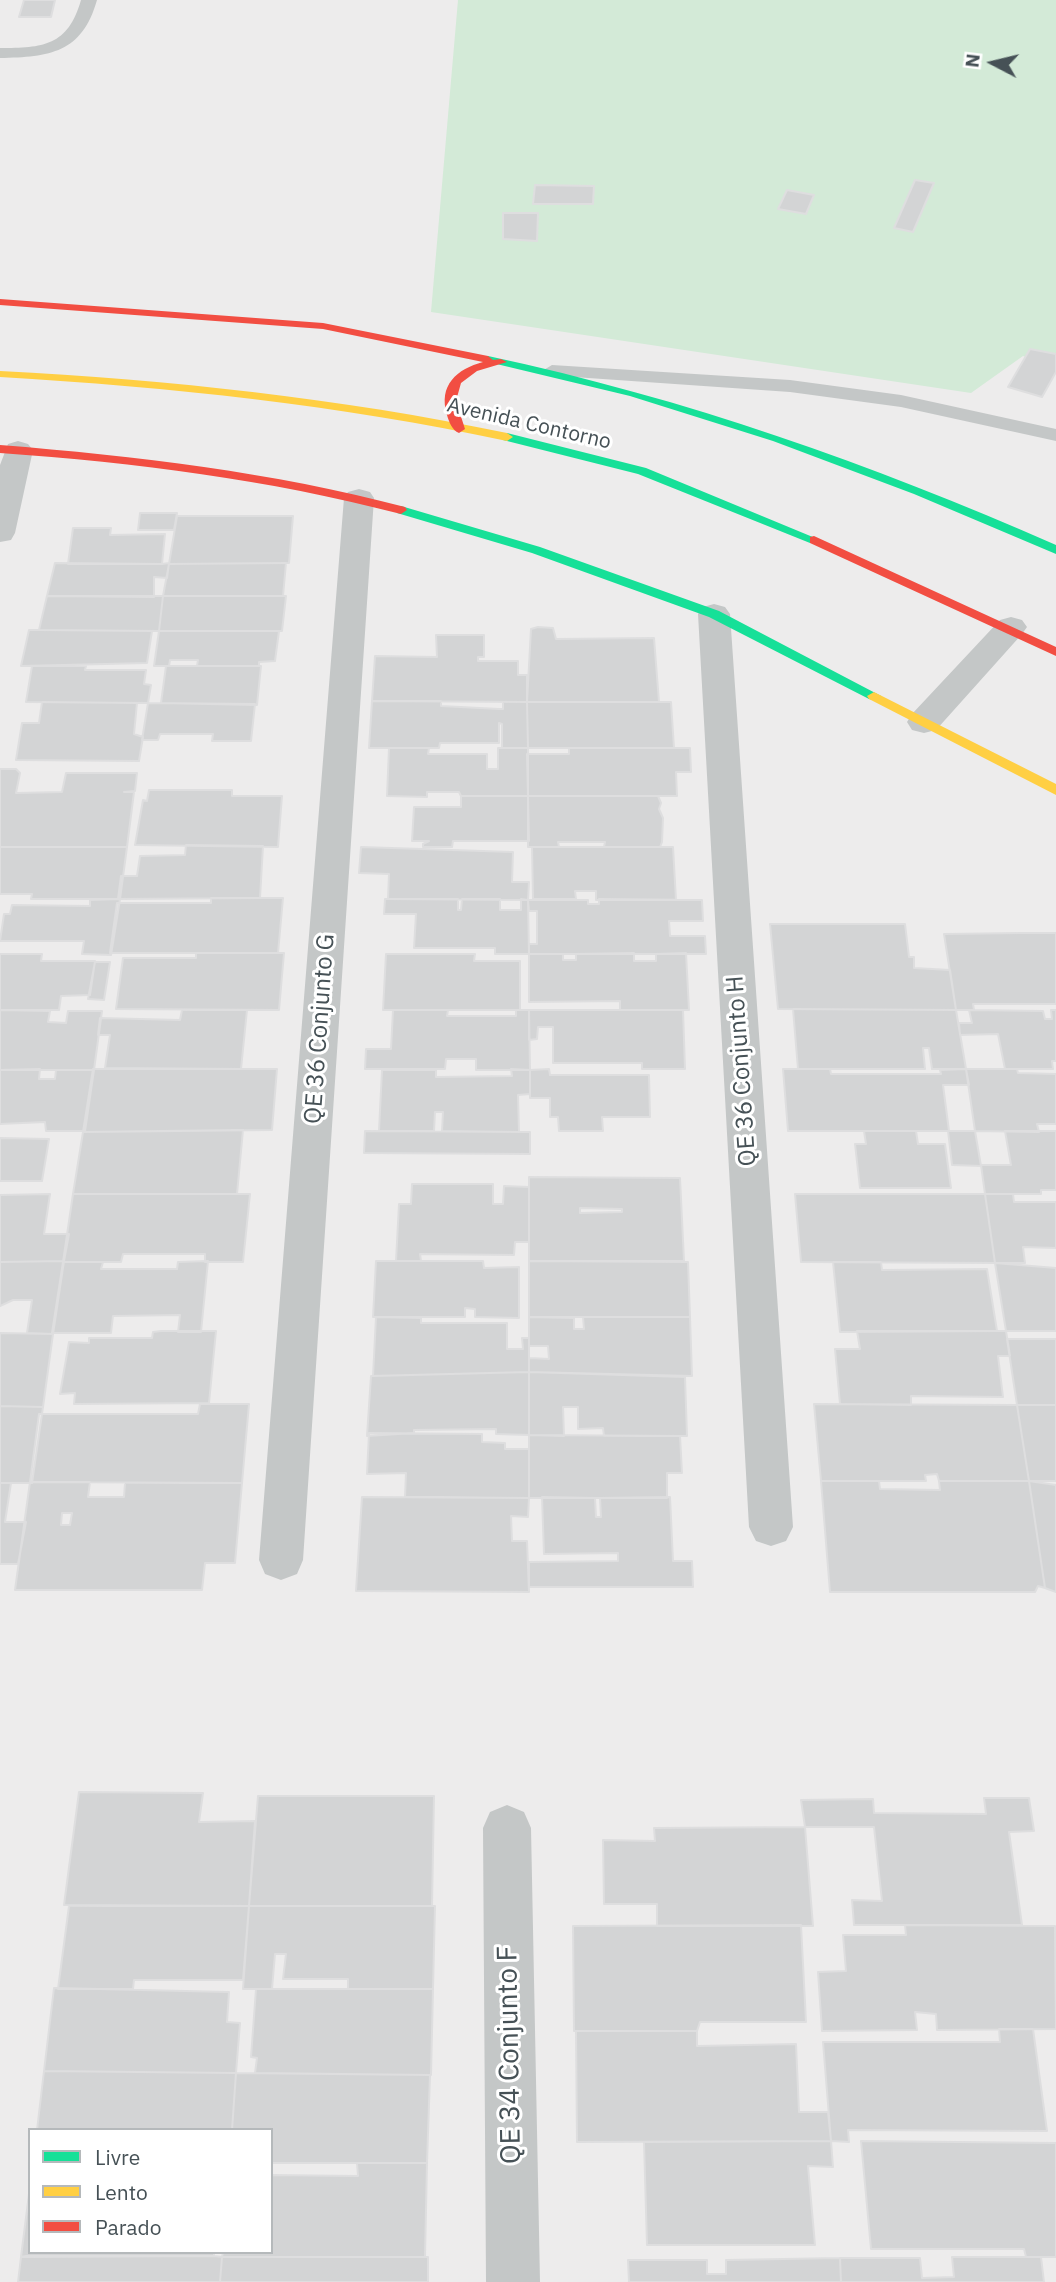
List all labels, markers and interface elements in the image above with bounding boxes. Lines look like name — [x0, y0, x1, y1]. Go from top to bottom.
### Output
north arrow — [958, 28, 1028, 98]
text: N — [959, 52, 985, 69]
street label: Avenida Contorno — [445, 393, 613, 455]
street label: QE 36 Conjunto G — [299, 933, 341, 1125]
street label: QE 36 Conjunto H — [721, 975, 763, 1167]
street label: QE 34 Conjunto F — [491, 1946, 529, 2164]
legend — [28, 2128, 273, 2254]
text: Livre — [95, 2143, 140, 2171]
text: Lento — [95, 2178, 148, 2206]
text: Parado — [95, 2213, 162, 2241]

